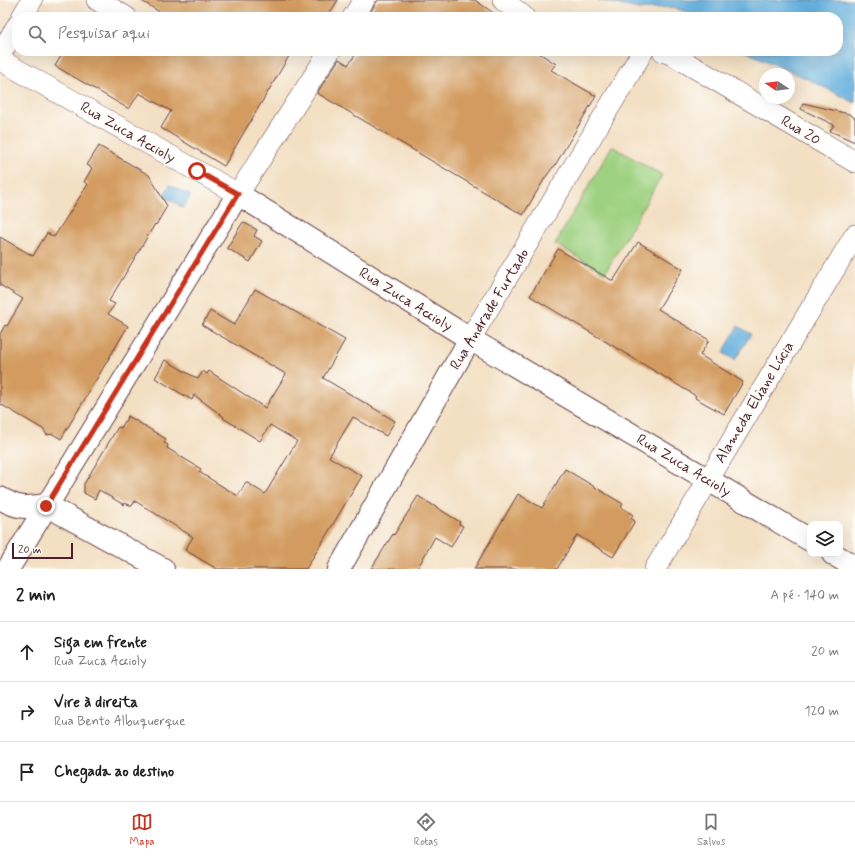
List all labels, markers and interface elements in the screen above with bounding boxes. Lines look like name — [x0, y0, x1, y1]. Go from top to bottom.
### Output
search box — [12, 12, 843, 56]
icon: search — [26, 23, 48, 45]
text: Pesquisar aqui — [58, 24, 150, 44]
north arrow — [759, 68, 795, 104]
street label: Rua Zuca Accioly — [76, 97, 179, 168]
street label: Rua 20 — [777, 111, 824, 150]
route start — [188, 162, 206, 180]
street label: Rua Andrade Furtado — [446, 245, 534, 374]
street label: Rua Zuca Accioly — [355, 263, 456, 337]
street label: Alameda Eliane Lúcia — [711, 338, 799, 467]
street label: Rua Zuca Accioly — [633, 430, 735, 502]
route end — [37, 497, 55, 515]
map controls — [807, 521, 843, 557]
button: layers — [807, 521, 843, 557]
scale bar — [12, 541, 73, 560]
text: 20 m — [18, 543, 41, 557]
text: 2 min — [16, 584, 56, 606]
text: A pé · 140 m — [771, 587, 839, 604]
text: Siga em frente — [54, 633, 147, 653]
icon: ahead — [16, 641, 38, 663]
text: 20 m — [811, 643, 839, 660]
text: Rua Zuca Accioly — [54, 653, 147, 670]
text: Vire à direita — [54, 693, 138, 713]
icon: right — [16, 701, 38, 723]
text: 120 m — [805, 703, 839, 720]
text: Rua Bento Albuquerque — [54, 713, 186, 730]
icon: arrive — [16, 761, 38, 783]
text: Chegada ao destino — [54, 762, 174, 782]
tab: Mapa — [130, 811, 155, 849]
tab: Rotas — [414, 811, 438, 849]
tab: Salvos — [697, 811, 725, 849]

